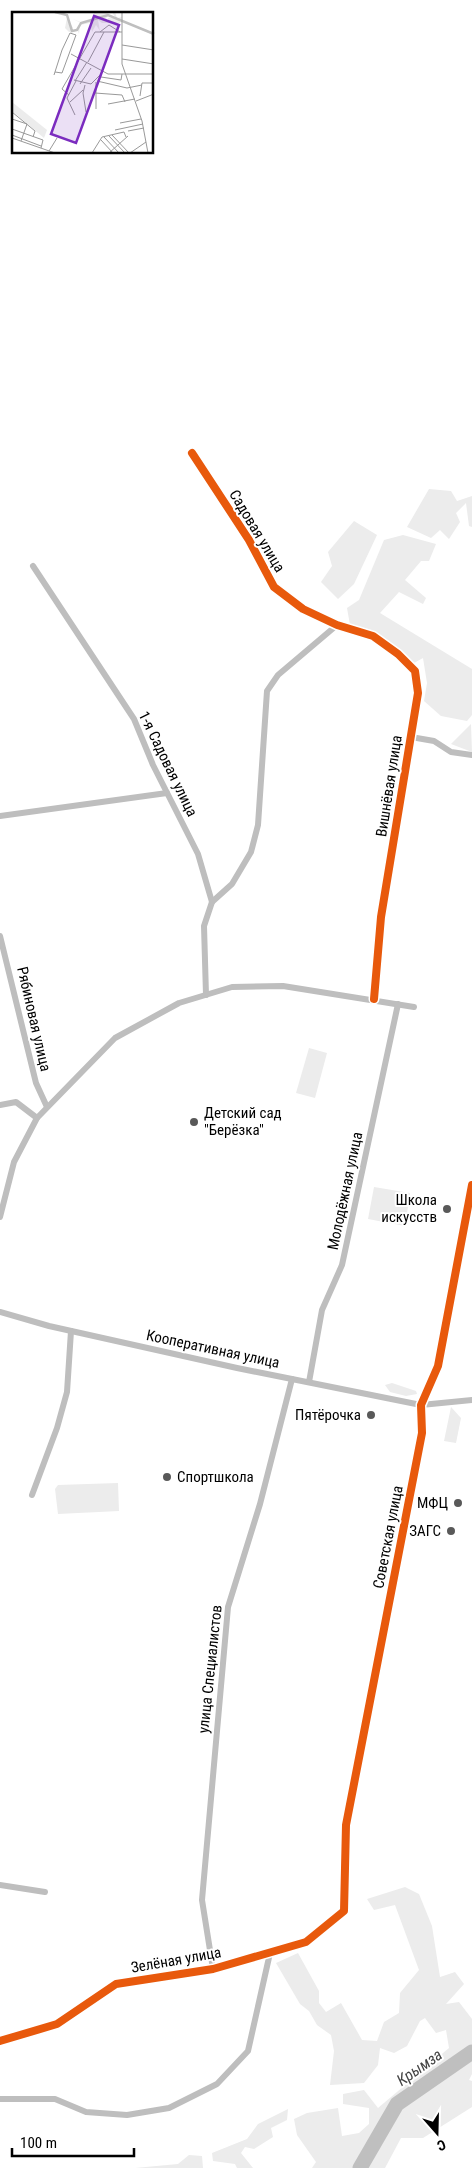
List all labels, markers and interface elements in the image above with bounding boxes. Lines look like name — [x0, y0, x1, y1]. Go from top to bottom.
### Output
inset map — [12, 12, 154, 154]
street label: Садовая улица — [225, 487, 289, 575]
street label: 1-я Садовая улица — [135, 708, 201, 820]
street label: Вишнёвая улица — [372, 734, 406, 838]
street label: Рябиновая улица — [13, 965, 55, 1073]
place label: Детский сад "Берёзка" — [204, 1104, 282, 1139]
marker: Детский сад "Берёзка" — [188, 1116, 200, 1128]
street label: Молодёжная улица — [324, 1130, 366, 1252]
place label: Школа искусств — [381, 1191, 437, 1226]
marker: Школа искусств — [441, 1203, 453, 1215]
street label: Кооперативная улица — [145, 1326, 281, 1372]
place label: Пятёрочка — [295, 1406, 361, 1424]
marker: Пятёрочка — [365, 1409, 377, 1421]
place label: Спортшкола — [177, 1468, 254, 1486]
marker: Спортшкола — [161, 1471, 173, 1483]
street label: Советская улица — [369, 1484, 407, 1590]
place label: МФЦ — [417, 1494, 448, 1512]
marker: МФЦ — [452, 1497, 464, 1509]
place label: ЗАГС — [409, 1522, 441, 1540]
marker: ЗАГС — [445, 1525, 457, 1537]
street label: улица Специалистов — [194, 1604, 226, 1734]
street label: Зелёная улица — [129, 1943, 223, 1977]
water label: Крымза — [393, 2045, 446, 2090]
north arrow — [412, 2108, 462, 2158]
scale bar — [12, 2126, 135, 2158]
text: 100 m — [20, 2134, 57, 2152]
text: С — [435, 2136, 448, 2154]

